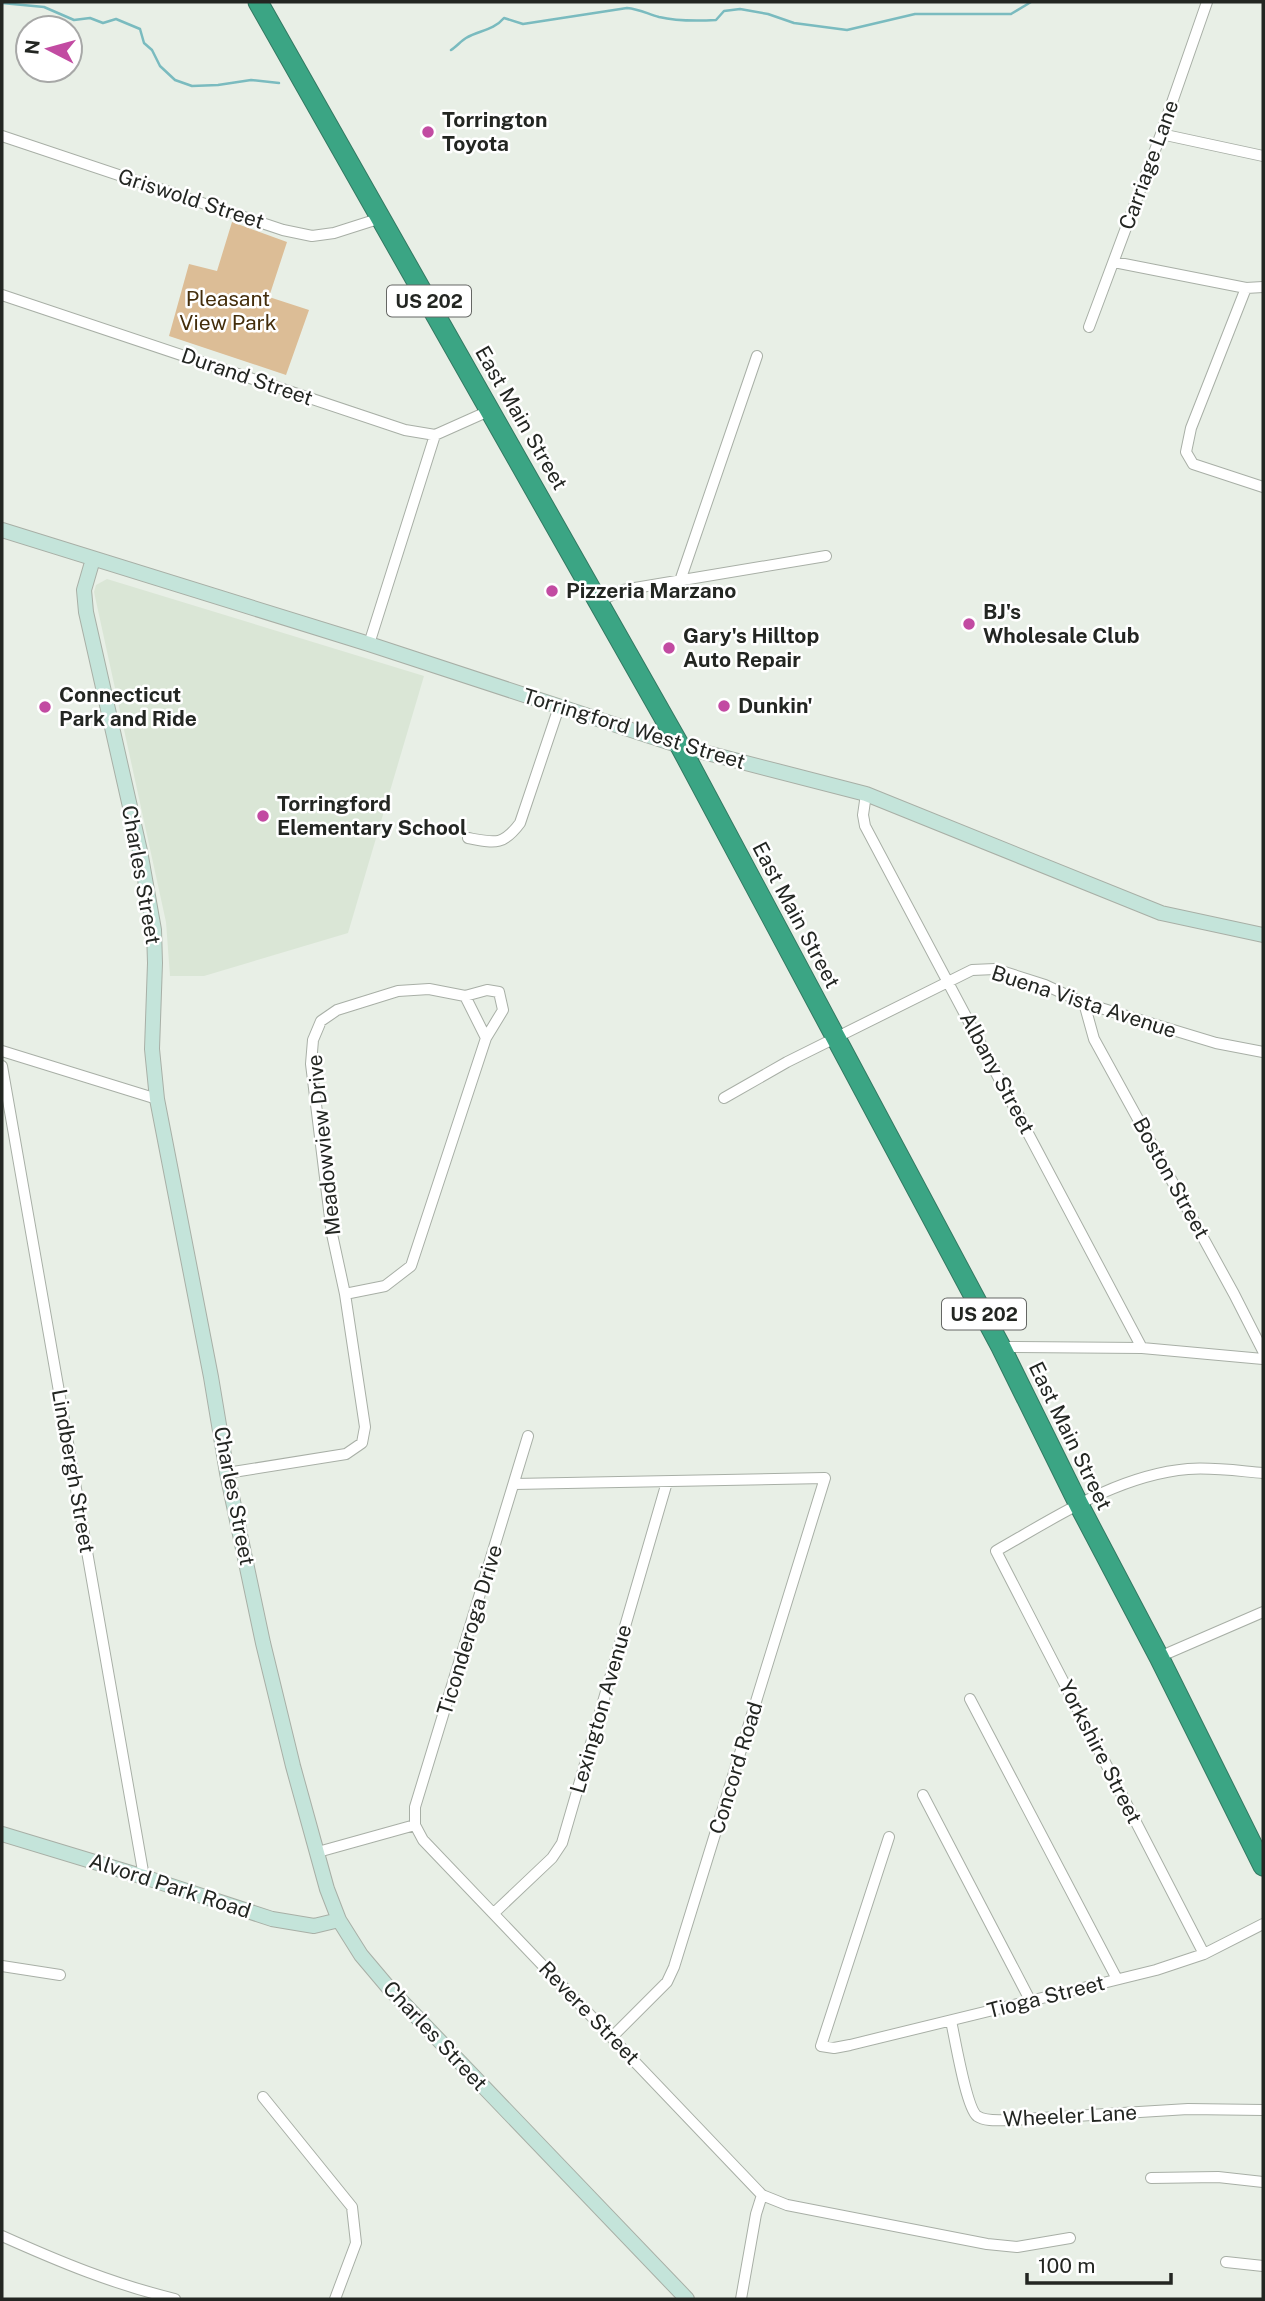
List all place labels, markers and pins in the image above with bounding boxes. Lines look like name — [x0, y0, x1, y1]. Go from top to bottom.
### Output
place label: Torrington Toyota — [442, 107, 547, 156]
marker: Torrington Toyota — [420, 124, 436, 140]
place label: Pizzeria Marzano — [566, 578, 736, 603]
marker: Pizzeria Marzano — [544, 583, 560, 599]
place label: BJ's Wholesale Club — [983, 599, 1139, 648]
marker: BJ's Wholesale Club — [961, 616, 977, 632]
place label: Gary's Hilltop Auto Repair — [683, 623, 819, 672]
marker: Gary's Hilltop Auto Repair — [661, 640, 677, 656]
place label: Connecticut Park and Ride — [59, 682, 197, 731]
place label: Dunkin' — [738, 693, 813, 718]
marker: Dunkin' — [716, 698, 732, 714]
marker: Connecticut Park and Ride — [37, 699, 53, 715]
place label: Torringford Elementary School — [277, 791, 467, 840]
marker: Torringford Elementary School — [255, 808, 271, 824]

